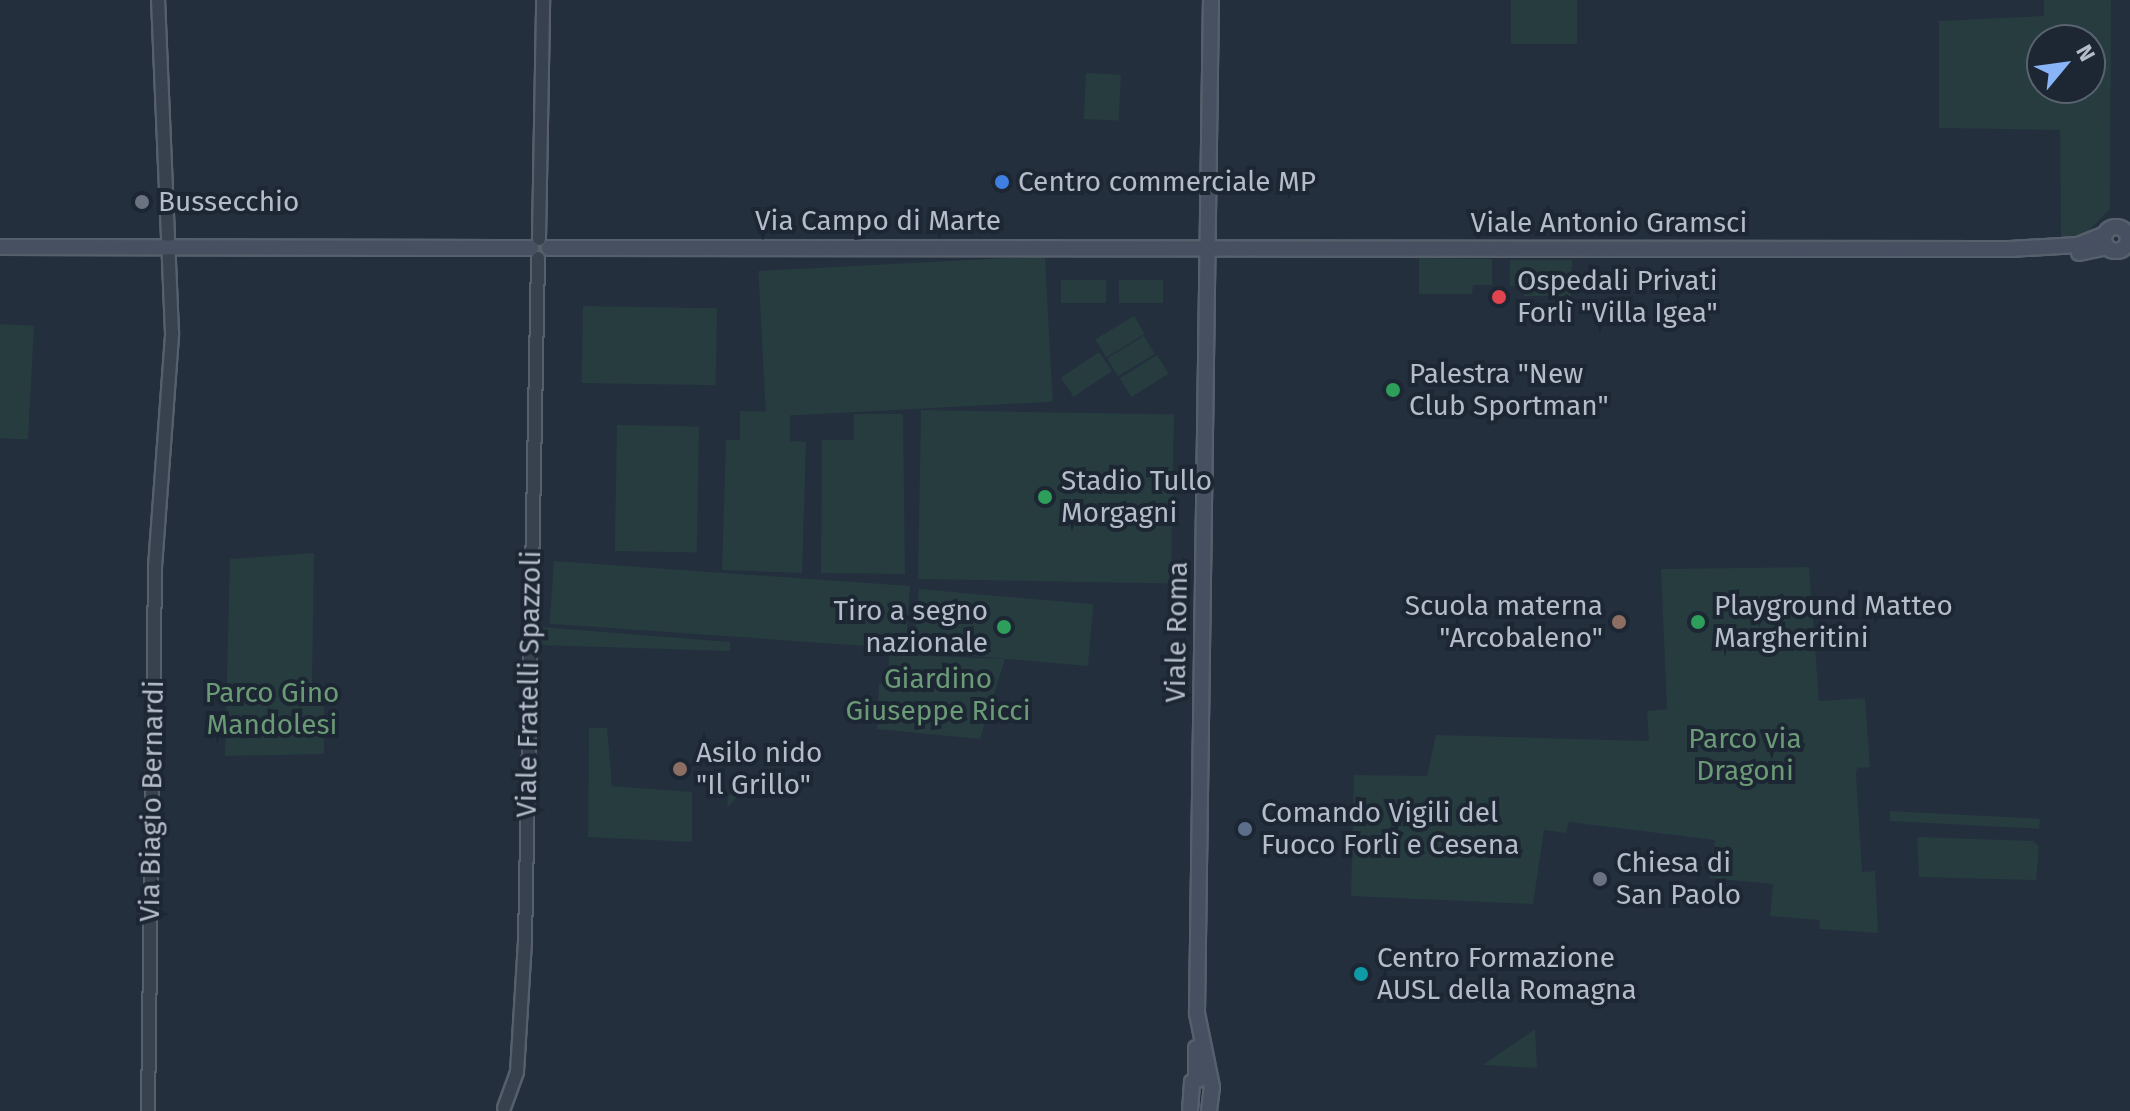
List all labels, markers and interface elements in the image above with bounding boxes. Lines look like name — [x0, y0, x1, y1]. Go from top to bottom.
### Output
north arrow — [2026, 24, 2106, 104]
text: N — [2070, 40, 2101, 66]
place label: Centro commerciale MP — [1018, 165, 1316, 199]
marker: Centro commerciale MP — [993, 173, 1011, 191]
place label: Bussecchio — [158, 185, 299, 219]
marker: Bussecchio — [133, 193, 151, 211]
street label: Via Campo di Marte — [755, 204, 1001, 238]
street label: Viale Antonio Gramsci — [1471, 206, 1747, 240]
place label: Ospedali Privati Forlì "Villa Igea" — [1517, 264, 1718, 330]
marker: Ospedali Privati Forlì "Villa Igea" — [1488, 286, 1510, 308]
place label: Palestra "New Club Sportman" — [1409, 357, 1609, 423]
marker: Palestra "New Club Sportman" — [1384, 381, 1402, 399]
place label: Stadio Tullo Morgagni — [1061, 464, 1212, 530]
marker: Stadio Tullo Morgagni — [1036, 488, 1054, 506]
street label: Viale Fratelli Spazzoli — [510, 550, 548, 818]
street label: Viale Roma — [1159, 561, 1195, 703]
place label: Scuola materna "Arcobaleno" — [1405, 589, 1603, 655]
place label: Playground Matteo Margheritini — [1714, 589, 1953, 655]
place label: Tiro a segno nazionale — [834, 594, 988, 660]
marker: Scuola materna "Arcobaleno" — [1610, 613, 1628, 631]
marker: Playground Matteo Margheritini — [1689, 613, 1707, 631]
marker: Tiro a segno nazionale — [995, 618, 1013, 636]
park label: Giardino Giuseppe Ricci — [845, 662, 1031, 728]
park label: Parco Gino Mandolesi — [205, 676, 339, 742]
street label: Via Biagio Bernardi — [133, 680, 171, 922]
park label: Parco via Dragoni — [1688, 722, 1802, 788]
place label: Asilo nido "Il Grillo" — [696, 736, 822, 802]
marker: Asilo nido "Il Grillo" — [671, 760, 689, 778]
place label: Comando Vigili del Fuoco Forlì e Cesena — [1261, 796, 1519, 862]
marker: Comando Vigili del Fuoco Forlì e Cesena — [1236, 820, 1254, 838]
place label: Chiesa di San Paolo — [1616, 846, 1741, 912]
marker: Chiesa di San Paolo — [1591, 870, 1609, 888]
place label: Centro Formazione AUSL della Romagna — [1377, 941, 1637, 1007]
marker: Centro Formazione AUSL della Romagna — [1352, 965, 1370, 983]

